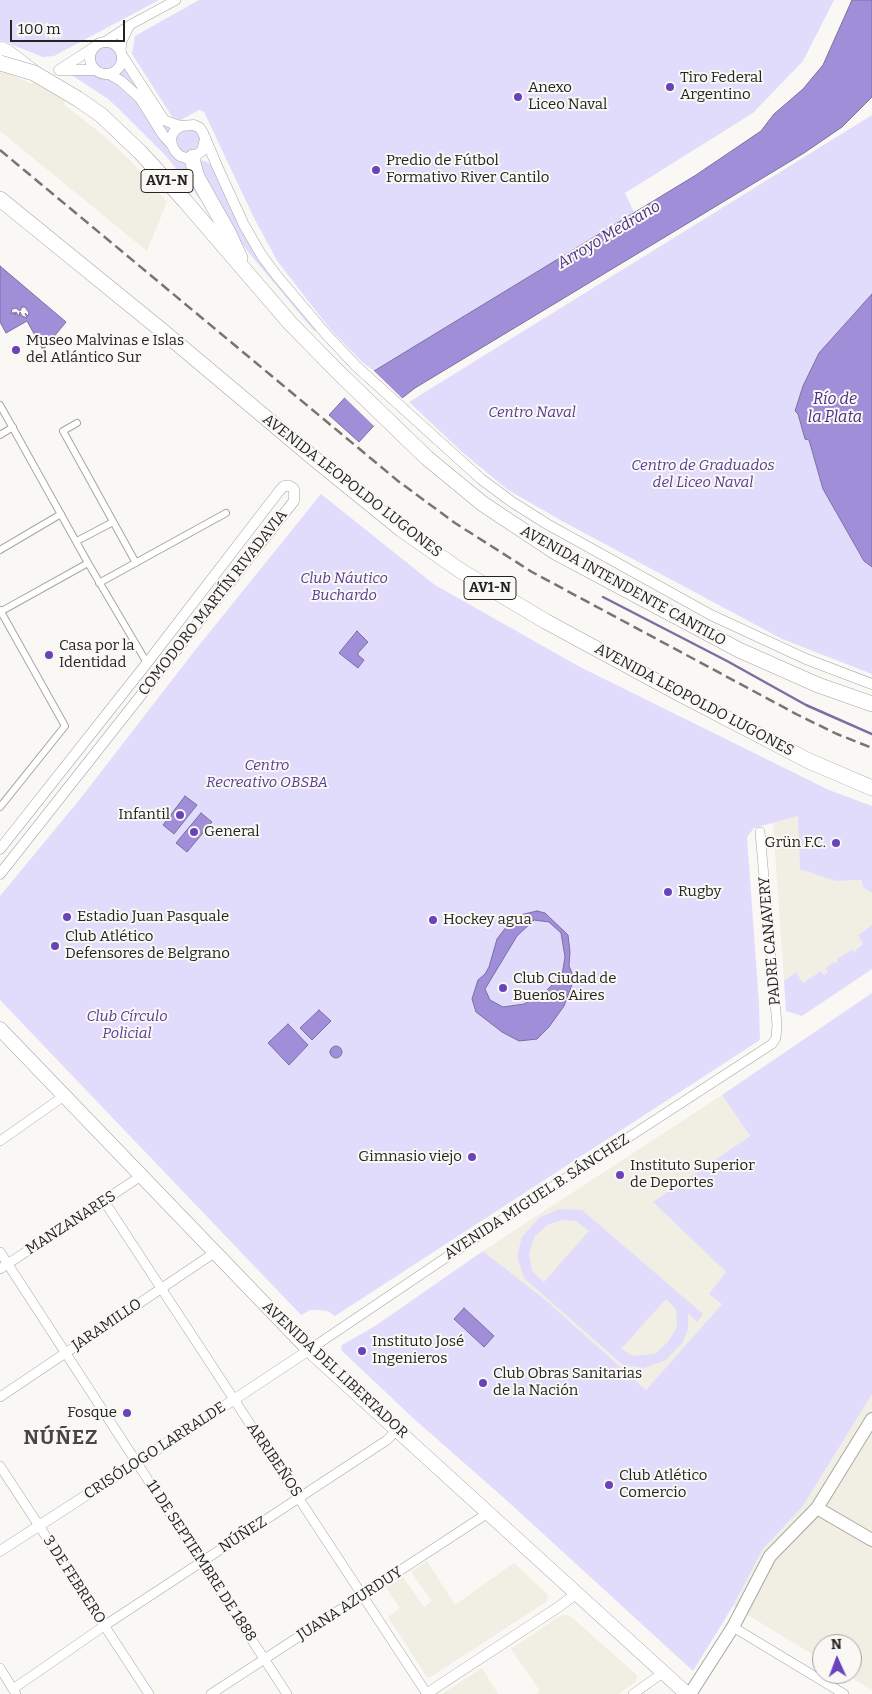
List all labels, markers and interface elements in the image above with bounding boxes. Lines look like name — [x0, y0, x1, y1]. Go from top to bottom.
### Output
scale bar — [12, 10, 128, 42]
text: 100 m — [18, 20, 61, 38]
place label: Tiro Federal Argentino — [680, 69, 763, 104]
place label: Anexo Liceo Naval — [528, 79, 607, 114]
marker: Tiro Federal Argentino — [664, 81, 676, 93]
marker: Anexo Liceo Naval — [512, 91, 524, 103]
place label: Predio de Fútbol Formativo River Cantilo — [386, 152, 549, 187]
marker: Predio de Fútbol Formativo River Cantilo — [370, 164, 382, 176]
road number: AV1-N — [141, 170, 193, 192]
water label: Arroyo Medrano — [554, 197, 664, 273]
place label: Museo Malvinas e Islas del Atlántico Sur — [26, 332, 184, 367]
marker: Museo Malvinas e Islas del Atlántico Sur — [10, 344, 22, 356]
water label: Río de la Plata — [808, 390, 862, 428]
park label: Centro Naval — [488, 404, 576, 422]
street label: AVENIDA LEOPOLDO LUGONES — [259, 410, 445, 562]
park label: Centro de Graduados del Liceo Naval — [631, 457, 775, 492]
street label: COMODORO MARTÍN RIVADAVIA — [135, 506, 291, 700]
street label: AVENIDA INTENDENTE CANTILO — [517, 522, 729, 650]
park label: Club Náutico Buchardo — [300, 570, 388, 605]
road number: AV1-N — [464, 576, 516, 600]
place label: Casa por la Identidad — [59, 637, 134, 672]
street label: AVENIDA LEOPOLDO LUGONES — [591, 640, 797, 760]
marker: Casa por la Identidad — [43, 649, 55, 661]
park label: Centro Recreativo OBSBA — [206, 757, 328, 792]
place label: Infantil — [118, 806, 170, 824]
marker: Infantil — [174, 809, 186, 821]
place label: General — [204, 823, 260, 841]
marker: General — [188, 826, 200, 838]
place label: Grün F.C. — [765, 834, 826, 852]
marker: Grün F.C. — [830, 837, 842, 849]
street label: PADRE CANAVERY — [755, 876, 785, 1006]
place label: Rugby — [678, 883, 721, 901]
marker: Rugby — [662, 886, 674, 898]
place label: Estadio Juan Pasquale — [77, 908, 229, 926]
marker: Estadio Juan Pasquale — [61, 911, 73, 923]
place label: Hockey agua — [443, 911, 532, 929]
marker: Hockey agua — [427, 914, 439, 926]
place label: Club Atlético Defensores de Belgrano — [65, 928, 230, 963]
marker: Club Atlético Defensores de Belgrano — [49, 940, 61, 952]
place label: Club Ciudad de Buenos Aires — [513, 970, 616, 1005]
marker: Club Ciudad de Buenos Aires — [497, 982, 509, 994]
park label: Club Círculo Policial — [87, 1008, 167, 1043]
street label: AVENIDA MIGUEL B. SÁNCHEZ — [441, 1130, 633, 1264]
place label: Gimnasio viejo — [358, 1148, 462, 1166]
marker: Gimnasio viejo — [466, 1151, 478, 1163]
place label: Instituto Superior de Deportes — [630, 1157, 755, 1192]
marker: Instituto Superior de Deportes — [614, 1169, 626, 1181]
street label: MANZANARES — [23, 1187, 119, 1259]
street label: JARAMILLO — [69, 1295, 145, 1355]
street label: AVENIDA DEL LIBERTADOR — [259, 1298, 411, 1442]
place label: Instituto José Ingenieros — [372, 1333, 464, 1368]
marker: Instituto José Ingenieros — [356, 1345, 368, 1357]
place label: Club Obras Sanitarias de la Nación — [493, 1365, 642, 1400]
marker: Club Obras Sanitarias de la Nación — [477, 1377, 489, 1389]
street label: CRISÓLOGO LARRALDE — [81, 1398, 229, 1504]
place label: Fosque — [67, 1404, 117, 1422]
marker: Fosque — [121, 1407, 133, 1419]
street label: ARRIBEÑOS — [243, 1419, 305, 1501]
district label: NÚÑEZ — [23, 1426, 99, 1450]
place label: Club Atlético Comercio — [619, 1467, 707, 1502]
street label: 11 DE SEPTIEMBRE DE 1888 — [142, 1477, 260, 1645]
marker: Club Atlético Comercio — [603, 1479, 615, 1491]
street label: NÚÑEZ — [216, 1513, 270, 1557]
street label: 3 DE FEBRERO — [39, 1533, 109, 1627]
street label: JUANA AZURDUY — [294, 1563, 406, 1645]
north arrow — [812, 1634, 862, 1684]
text: N — [831, 1636, 842, 1653]

